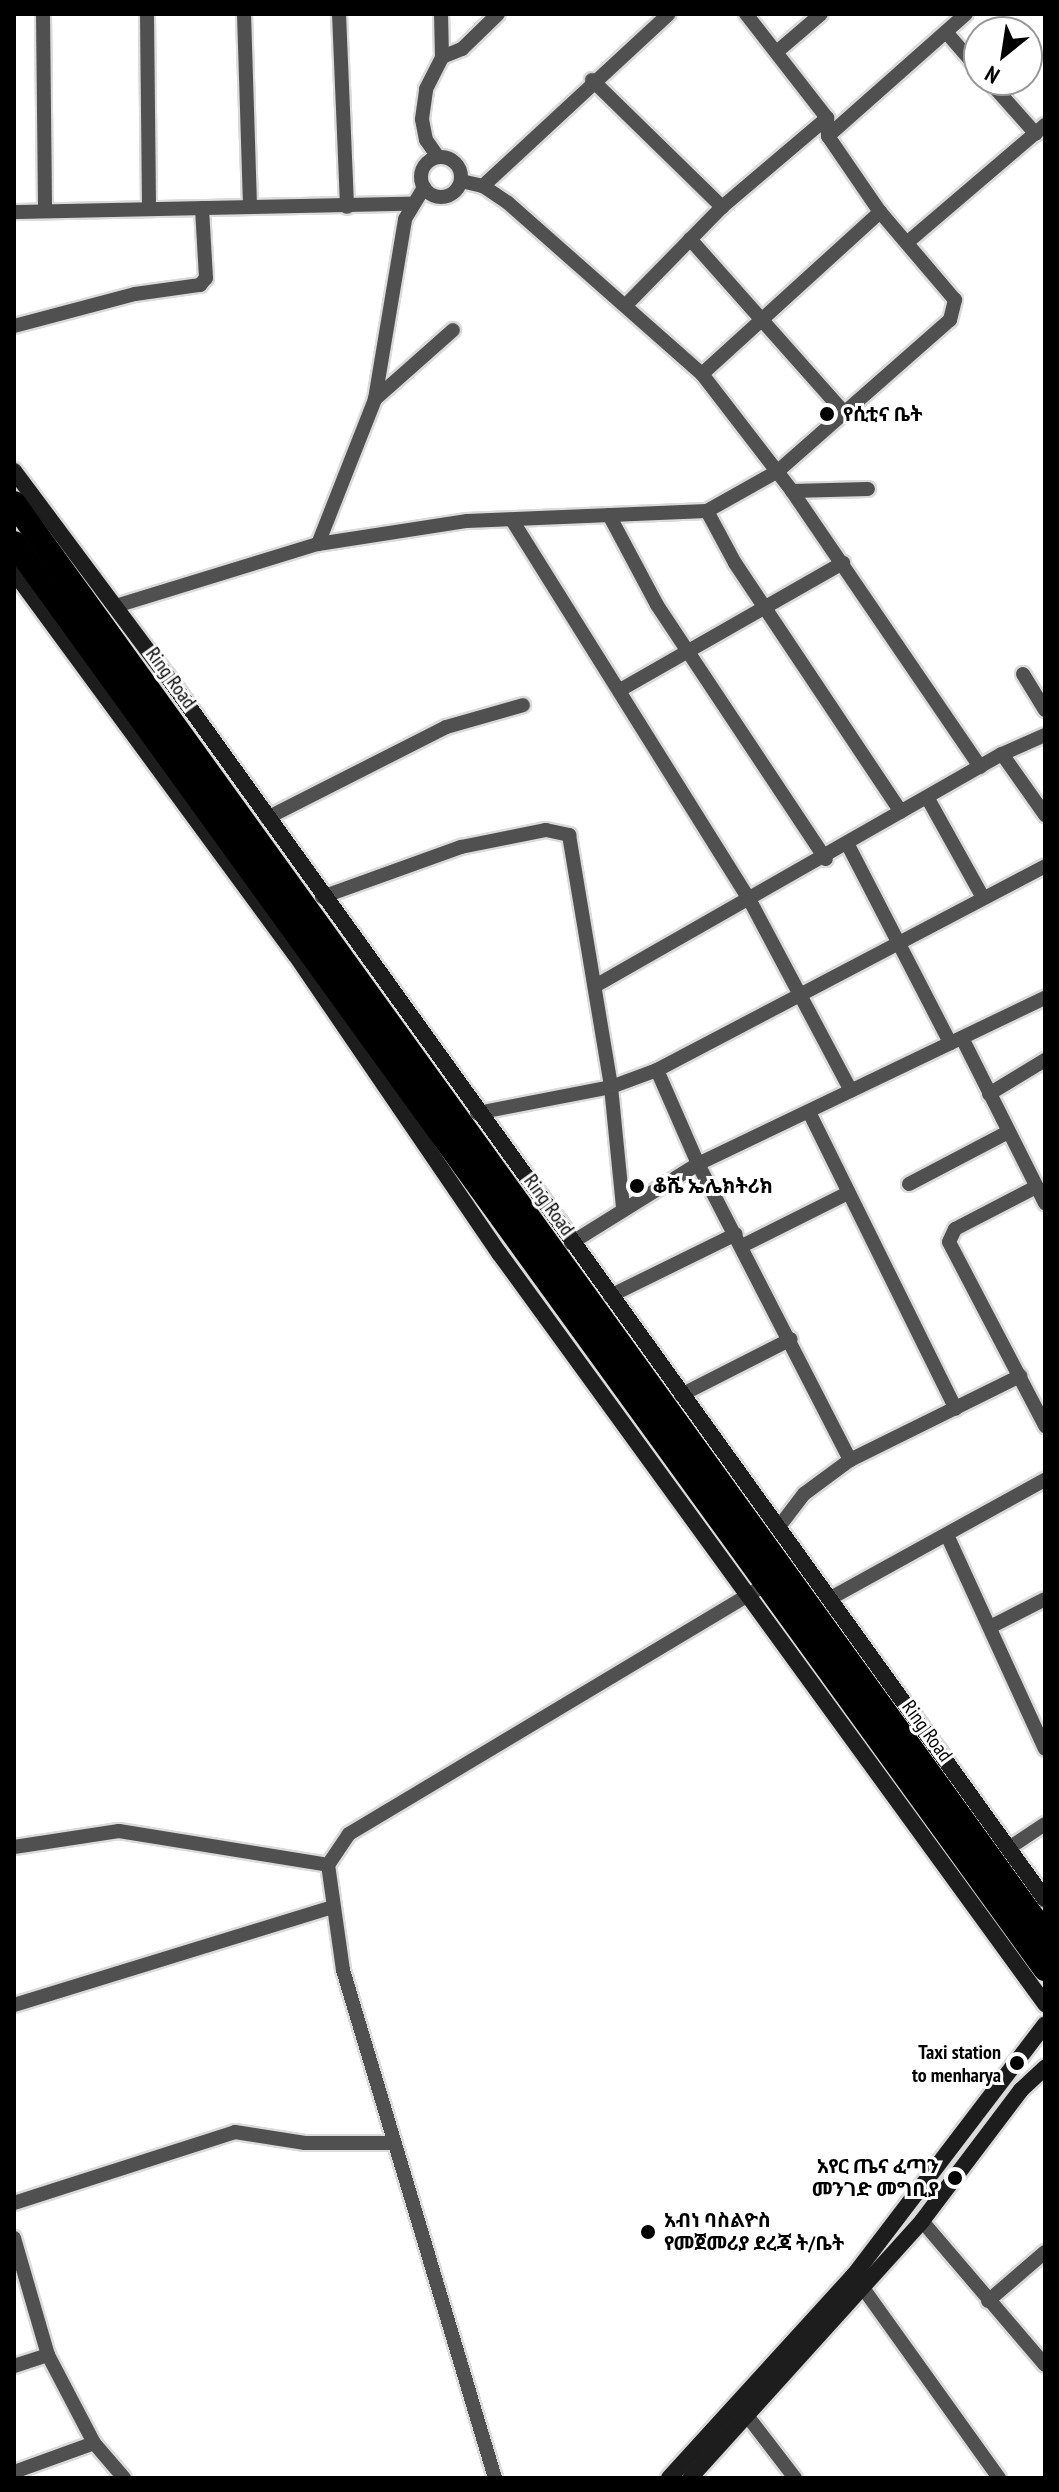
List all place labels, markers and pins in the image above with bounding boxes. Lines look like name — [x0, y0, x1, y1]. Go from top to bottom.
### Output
place label: የሲቲና ቤት — [843, 402, 922, 426]
marker: የሲቲና ቤት — [818, 405, 836, 423]
place label: ቆሼ ኤሌክትሪክ — [653, 1174, 773, 1198]
marker: ቆሼ ኤሌክትሪክ — [628, 1177, 646, 1195]
place label: Taxi station to menharya — [912, 2040, 1001, 2087]
marker: Taxi station to menharya — [1008, 2054, 1026, 2072]
place label: አየር ጤና ፈጣን መንገድ መግቢያ — [812, 2154, 939, 2201]
marker: አየር ጤና ፈጣን መንገድ መግቢያ — [946, 2169, 964, 2187]
place label: አብነ ባስልዮስ የመጀመሪያ ደረጃ ት/ቤት — [664, 2208, 844, 2255]
marker: አብነ ባስልዮስ የመጀመሪያ ደረጃ ት/ቤት — [639, 2223, 657, 2241]

